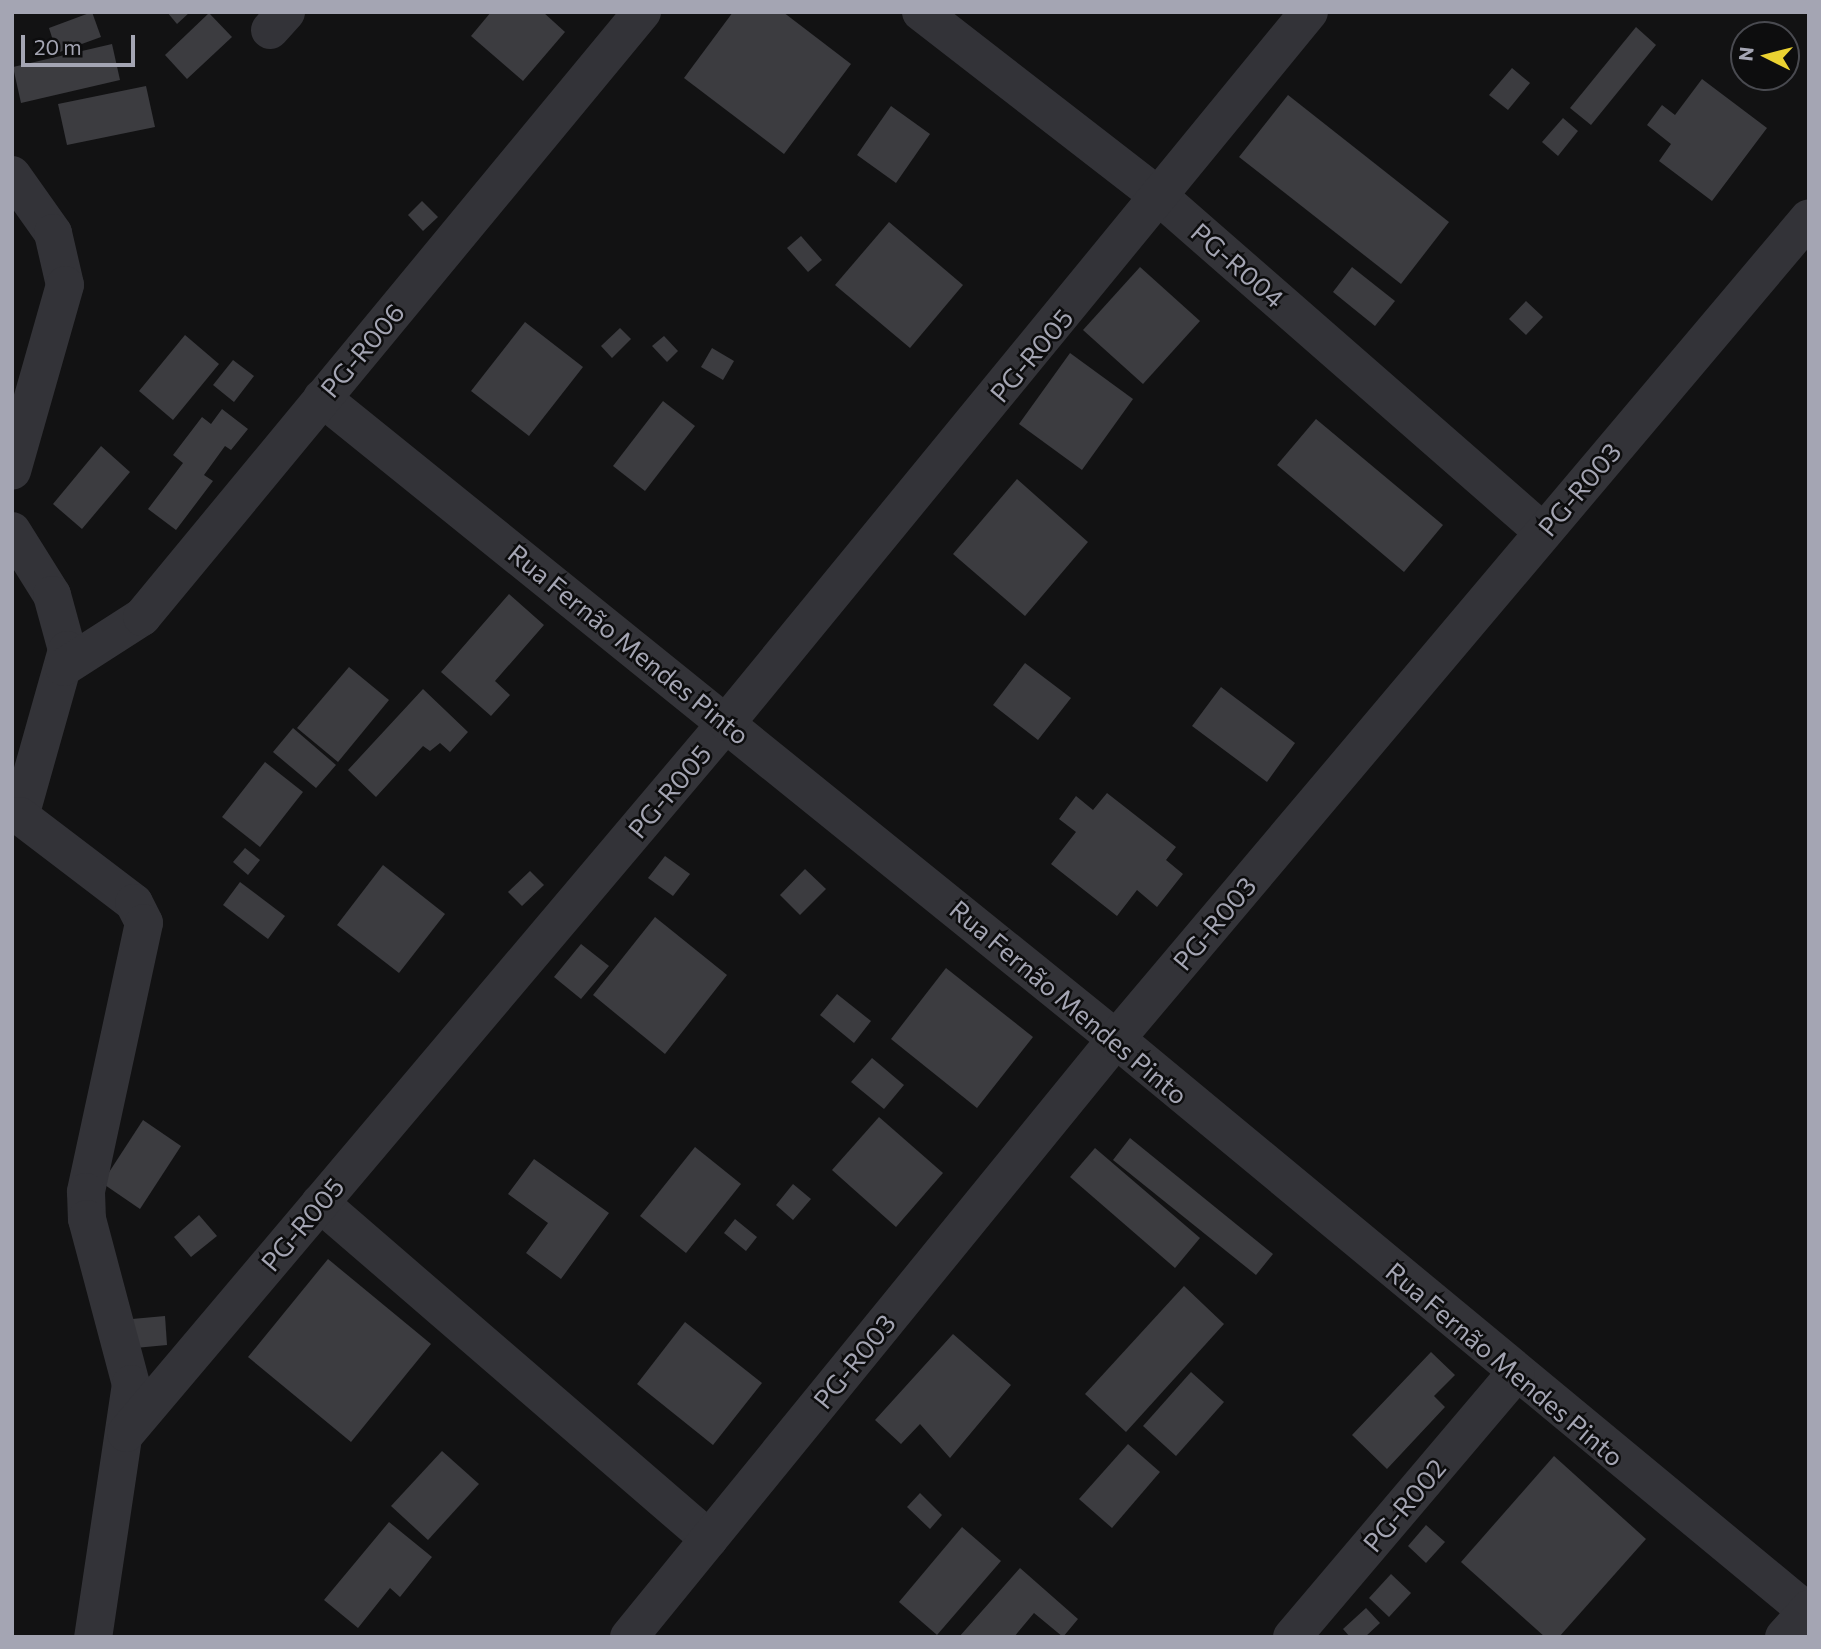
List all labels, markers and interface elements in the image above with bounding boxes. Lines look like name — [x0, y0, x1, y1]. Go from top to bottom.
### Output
scale bar — [24, 21, 138, 65]
north arrow — [1730, 21, 1800, 91]
text: 20 m — [34, 34, 82, 59]
text: N — [1733, 46, 1758, 62]
street label: PG-R004 — [1185, 216, 1291, 314]
street label: PG-R006 — [314, 297, 410, 403]
street label: PG-R005 — [983, 302, 1079, 408]
street label: PG-R003 — [1531, 436, 1627, 542]
street label: Rua Fernão Mendes Pinto — [502, 537, 756, 751]
street label: PG-R005 — [621, 738, 717, 844]
street label: PG-R003 — [1166, 870, 1262, 976]
street label: Rua Fernão Mendes Pinto — [944, 893, 1194, 1111]
street label: PG-R005 — [254, 1171, 350, 1277]
street label: Rua Fernão Mendes Pinto — [1380, 1255, 1630, 1473]
street label: PG-R003 — [807, 1308, 901, 1414]
street label: PG-R002 — [1356, 1452, 1452, 1558]

